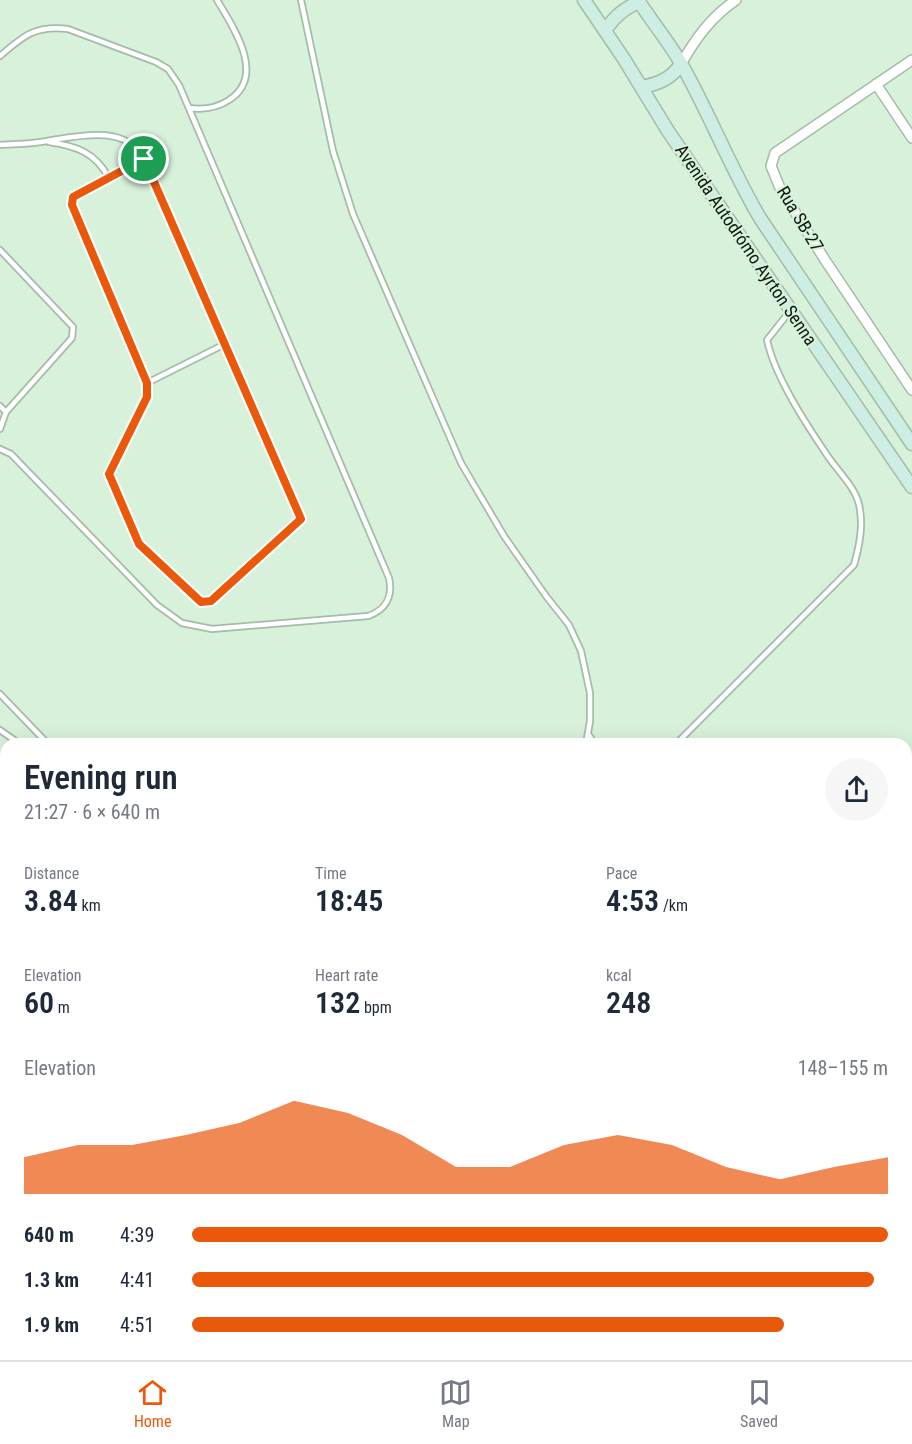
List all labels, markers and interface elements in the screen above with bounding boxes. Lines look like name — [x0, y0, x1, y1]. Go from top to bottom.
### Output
pin — [118, 133, 169, 184]
street label: Avenida Autodrómo Ayrton Senna — [671, 140, 822, 349]
icon: arrive — [127, 142, 160, 175]
street label: Rua SB-27 — [773, 182, 828, 255]
text: Evening run — [24, 758, 178, 797]
button: share — [825, 758, 888, 821]
text: 21:27 · 6 × 640 m — [24, 800, 160, 824]
text: Distance — [24, 864, 79, 883]
text: Time — [315, 864, 347, 883]
text: Pace — [606, 864, 637, 883]
text: 3.84 — [24, 883, 78, 918]
text: 18:45 — [315, 883, 383, 918]
text: 4:53 — [606, 883, 659, 918]
text: km — [78, 896, 101, 915]
text: /km — [659, 896, 688, 915]
text: Elevation — [24, 966, 82, 985]
text: Heart rate — [315, 966, 378, 985]
text: kcal — [606, 966, 632, 985]
text: 60 — [24, 985, 54, 1020]
text: 132 — [315, 985, 360, 1020]
text: 248 — [606, 985, 651, 1020]
text: m — [54, 998, 70, 1017]
text: bpm — [360, 998, 392, 1017]
text: Elevation — [24, 1056, 96, 1080]
text: 148–155 m — [798, 1056, 888, 1080]
text: 640 m — [24, 1223, 74, 1247]
text: 4:39 — [120, 1223, 154, 1247]
text: 1.3 km — [24, 1268, 79, 1292]
text: 4:41 — [120, 1268, 154, 1292]
text: 1.9 km — [24, 1313, 79, 1337]
text: 4:51 — [120, 1313, 154, 1337]
tab: Home — [134, 1376, 171, 1431]
tab: Map — [439, 1376, 472, 1431]
tab: Saved — [740, 1376, 778, 1431]

